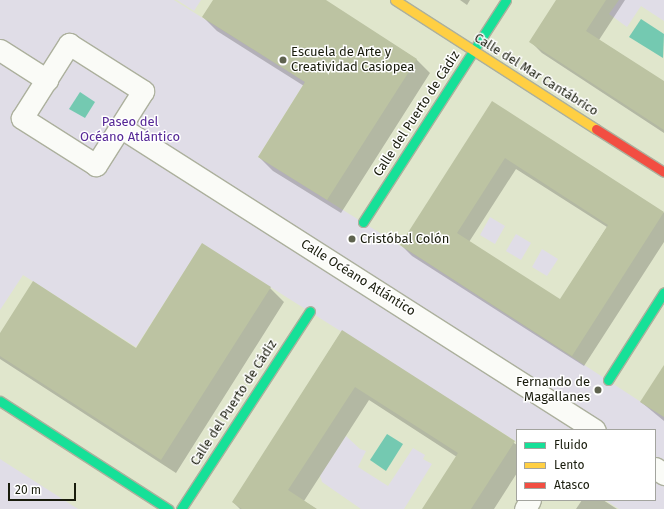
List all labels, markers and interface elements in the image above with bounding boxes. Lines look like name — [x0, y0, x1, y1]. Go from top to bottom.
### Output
street label: Calle del Mar Cantábrico — [471, 30, 601, 120]
place label: Escuela de Arte y Creatividad Casiopea — [291, 45, 414, 76]
street label: Calle del Puerto de Cádiz — [371, 48, 463, 180]
marker: Escuela de Arte y Creatividad Casiopea — [278, 55, 288, 65]
park label: Paseo del Océano Atlántico — [80, 115, 180, 146]
place label: Cristóbal Colón — [360, 231, 449, 247]
marker: Cristóbal Colón — [347, 234, 357, 244]
street label: Calle Océano Atlántico — [298, 236, 418, 320]
street label: Calle del Puerto de Cádiz — [188, 337, 280, 469]
place label: Fernando de Magallanes — [516, 375, 590, 406]
marker: Fernando de Magallanes — [593, 385, 603, 395]
legend — [516, 429, 656, 501]
text: Fluido — [554, 438, 588, 452]
text: Lento — [554, 458, 584, 472]
scale bar — [10, 475, 78, 501]
text: Atasco — [554, 478, 590, 492]
text: 20 m — [15, 483, 41, 497]

